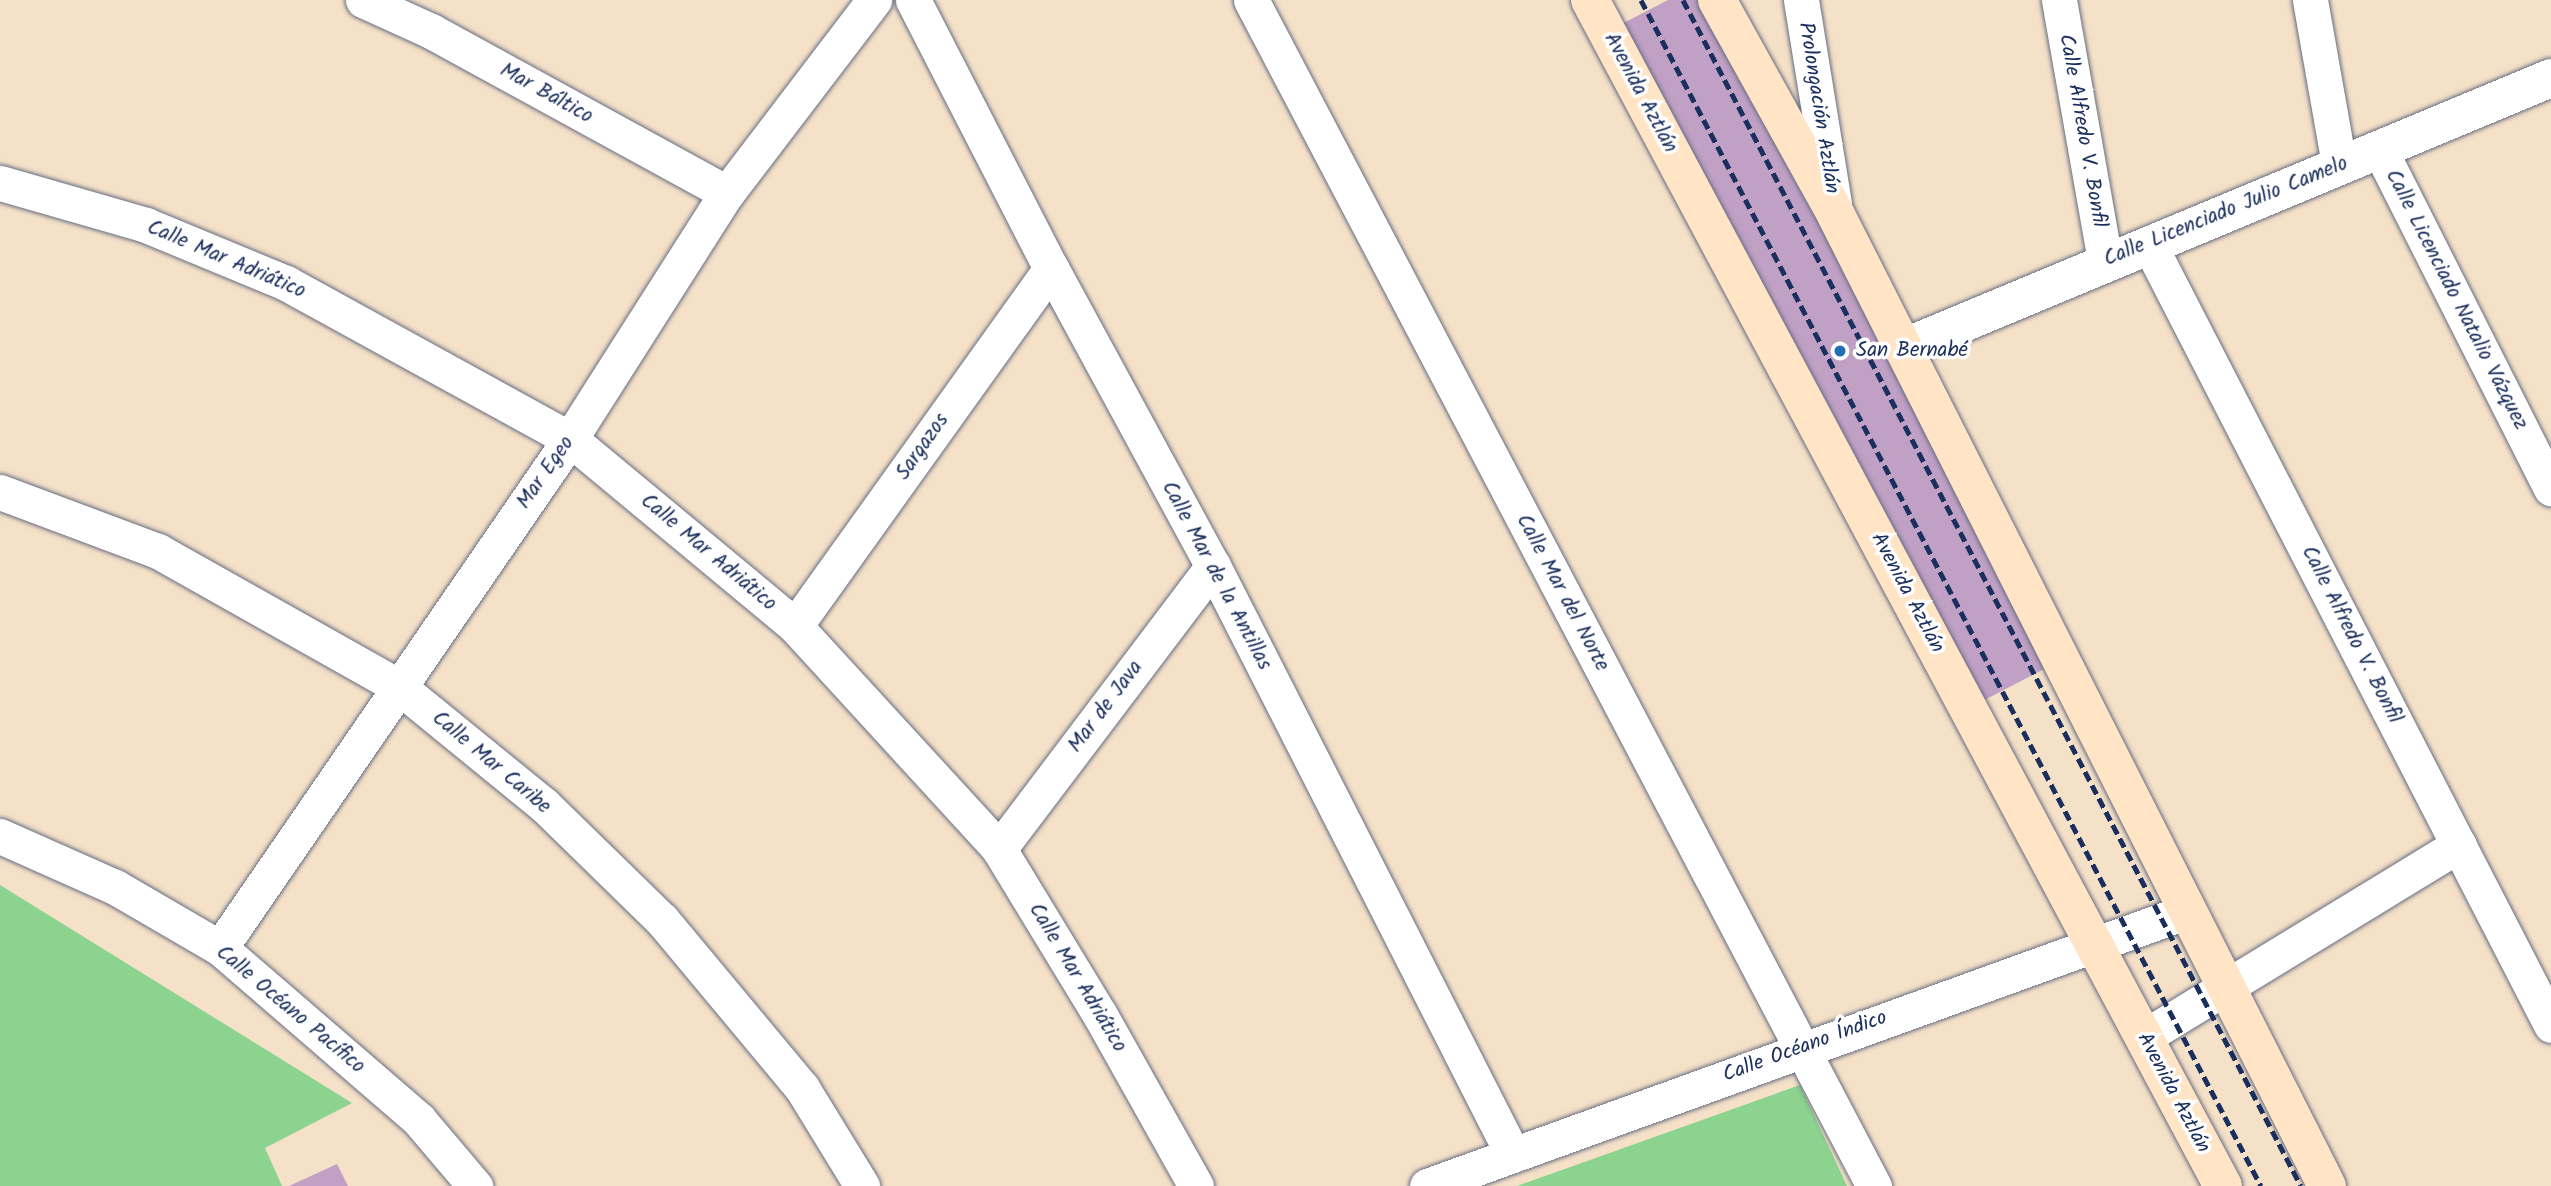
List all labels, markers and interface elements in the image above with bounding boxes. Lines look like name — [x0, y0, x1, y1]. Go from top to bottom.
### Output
street label: Prolongación Aztlán — [1792, 20, 1844, 196]
street label: Avenida Aztlán — [1598, 29, 1682, 157]
street label: Calle Alfredo V. Bonfil — [2053, 32, 2111, 230]
street label: Mar Báltico — [495, 58, 597, 130]
street label: Calle Licenciado Julio Camelo — [2100, 151, 2352, 273]
street label: Calle Licenciado Natalio Vázquez — [2379, 166, 2533, 434]
street label: Calle Mar Adriático — [143, 215, 309, 305]
place label: San Bernabé — [1856, 338, 1968, 364]
marker: San Bernabé — [1830, 341, 1850, 361]
street label: Sargazos — [891, 409, 955, 485]
street label: Mar Egeo — [512, 432, 580, 514]
street label: Calle Mar de la Antillas — [1156, 477, 1276, 675]
street label: Calle Mar Adriático — [635, 489, 781, 617]
street label: Calle Mar del Norte — [1510, 510, 1614, 676]
street label: Avenida Aztlán — [1865, 529, 1949, 657]
street label: Calle Alfredo V. Bonfil — [2295, 542, 2407, 728]
street label: Mar de Java — [1063, 656, 1149, 758]
street label: Calle Mar Caribe — [427, 706, 555, 820]
street label: Calle Mar Adriático — [1023, 899, 1131, 1057]
street label: Calle Océano Pacífico — [210, 940, 370, 1080]
street label: Calle Océano Índico — [1719, 1006, 1891, 1088]
street label: Avenida Aztlán — [2131, 1029, 2215, 1157]

